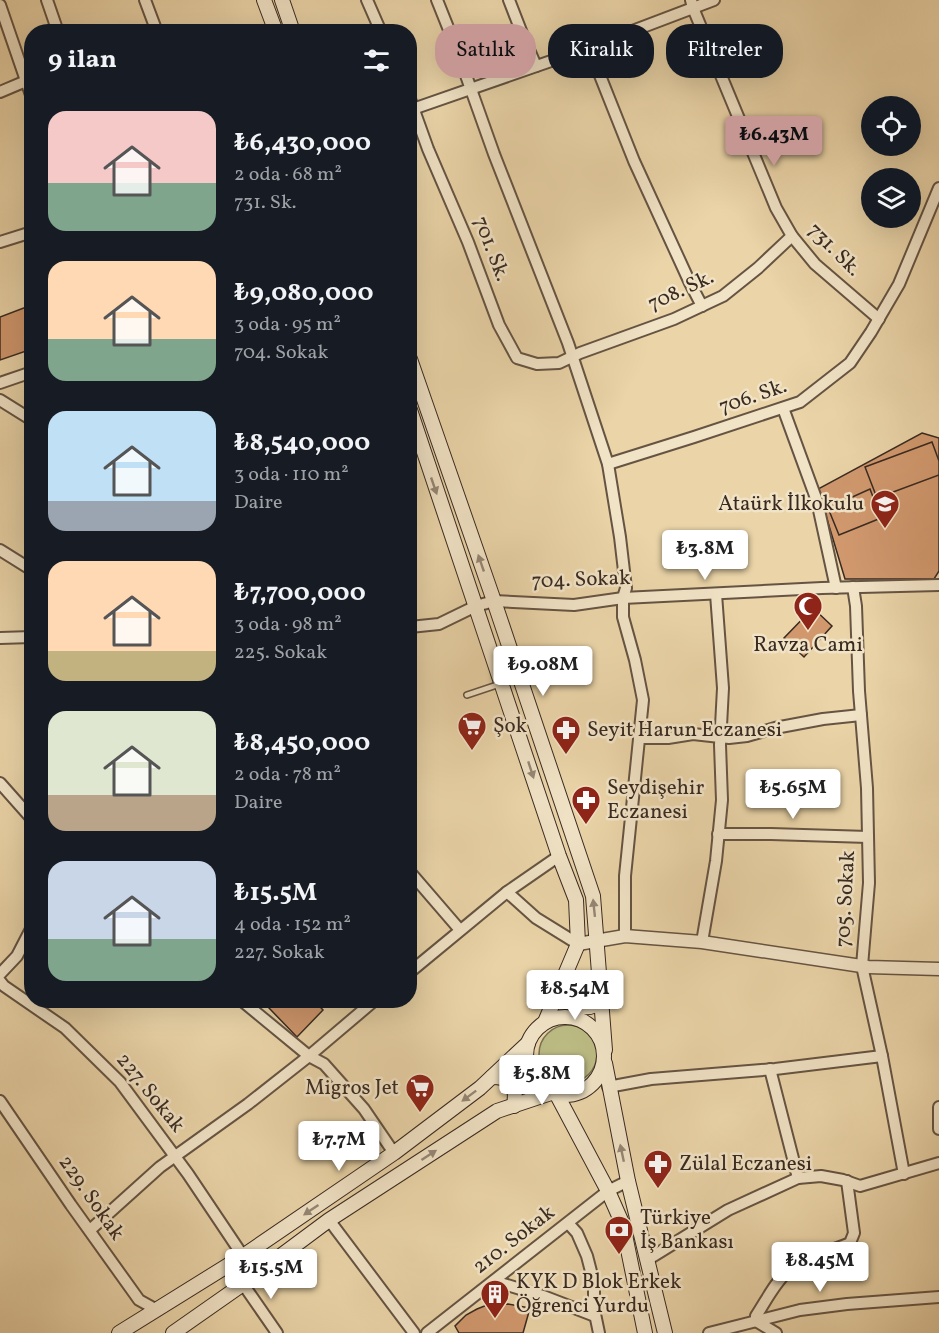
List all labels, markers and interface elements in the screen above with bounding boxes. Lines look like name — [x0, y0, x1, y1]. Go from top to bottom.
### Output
chip: Satılık — [435, 24, 536, 78]
chip: Kiralık — [548, 24, 654, 78]
chip: Filtreler — [666, 24, 783, 78]
text: 9 ilan — [48, 42, 117, 78]
icon: filters — [360, 44, 393, 77]
map controls — [861, 96, 921, 228]
button: locate — [861, 96, 921, 156]
pin: ₺6.43M — [725, 116, 823, 167]
text: ₺6.43M — [739, 121, 809, 149]
text: ₺6,430,000 — [234, 125, 371, 161]
icon: home — [96, 135, 168, 207]
text: 2 oda · 68 m² — [234, 161, 342, 189]
button: layers — [861, 168, 921, 228]
text: 731. Sk. — [234, 189, 297, 217]
street label: 701. Sk. — [465, 212, 517, 286]
street label: 731. Sk. — [801, 217, 867, 283]
street label: 708. Sk. — [643, 263, 719, 319]
text: ₺9,080,000 — [234, 275, 374, 311]
icon: home — [96, 285, 168, 357]
text: 3 oda · 95 m² — [234, 311, 341, 339]
text: 704. Sokak — [234, 339, 328, 367]
street label: 706. Sk. — [715, 372, 791, 422]
text: ₺8,540,000 — [234, 425, 370, 461]
icon: home — [96, 435, 168, 507]
text: 3 oda · 110 m² — [234, 461, 349, 489]
one-way arrow — [430, 477, 440, 495]
school or university icon: Ataürk İlkokulu — [869, 488, 901, 530]
text: Daire — [234, 489, 282, 517]
place label: Ataürk İlkokulu — [718, 490, 864, 519]
pin: ₺3.8M — [663, 530, 747, 581]
text: ₺3.8M — [676, 535, 734, 563]
one-way arrow — [475, 554, 485, 572]
street label: 704. Sokak — [531, 564, 632, 596]
text: ₺7,700,000 — [234, 575, 366, 611]
icon: home — [96, 585, 168, 657]
mosque icon: Ravza Cami — [792, 590, 824, 632]
text: 3 oda · 98 m² — [234, 611, 342, 639]
place label: Ravza Cami — [753, 631, 863, 660]
text: 225. Sokak — [234, 639, 327, 667]
pin: ₺9.08M — [494, 646, 592, 697]
text: ₺9.08M — [507, 651, 579, 679]
supermarket icon: Şok — [456, 710, 488, 752]
place label: Şok — [493, 712, 528, 741]
pharmacy icon: Seyit Harun Eczanesi — [550, 714, 582, 756]
place label: Seyit Harun Eczanesi — [587, 716, 782, 745]
text: ₺8,450,000 — [234, 725, 370, 761]
icon: home — [96, 735, 168, 807]
text: 2 oda · 78 m² — [234, 761, 341, 789]
one-way arrow — [526, 761, 536, 779]
pin: ₺5.65M — [744, 769, 842, 820]
place label: Seydişehir Eczanesi — [607, 774, 704, 827]
text: ₺5.65M — [759, 774, 827, 802]
pharmacy icon: Seydişehir Eczanesi — [570, 784, 602, 826]
text: Daire — [234, 789, 282, 817]
street label: 705. Sokak — [829, 849, 863, 948]
text: ₺15.5M — [234, 875, 317, 911]
icon: home — [96, 885, 168, 957]
one-way arrow — [589, 898, 599, 917]
text: 4 oda · 152 m² — [234, 911, 351, 939]
text: 227. Sokak — [234, 939, 325, 967]
pin: ₺8.54M — [526, 970, 624, 1021]
text: ₺8.54M — [541, 975, 609, 1003]
street label: 227. Sokak — [109, 1047, 192, 1140]
pin: ₺5.8M — [500, 1055, 584, 1106]
text: ₺5.8M — [513, 1060, 571, 1088]
supermarket icon: Migros Jet — [404, 1072, 436, 1114]
place label: Migros Jet — [305, 1074, 399, 1103]
one-way arrow — [462, 1090, 478, 1102]
pin: ₺7.7M — [297, 1121, 381, 1172]
text: ₺7.7M — [312, 1126, 366, 1154]
one-way arrow — [617, 1144, 627, 1163]
pharmacy icon: Zülal Eczanesi — [642, 1148, 674, 1190]
street label: 229. Sokak — [51, 1149, 131, 1247]
one-way arrow — [420, 1149, 436, 1161]
place label: Zülal Eczanesi — [679, 1150, 812, 1179]
street label: 210. Sokak — [467, 1198, 562, 1281]
one-way arrow — [303, 1204, 319, 1215]
place label: Türkiye İş Bankası — [640, 1204, 734, 1257]
bank icon: Türkiye İş Bankası — [603, 1214, 635, 1256]
pin: ₺8.45M — [771, 1242, 869, 1293]
text: ₺8.45M — [786, 1247, 854, 1275]
pin: ₺15.5M — [222, 1249, 320, 1300]
text: ₺15.5M — [239, 1254, 303, 1282]
place label: KYK D Blok Erkek Öğrenci Yurdu — [516, 1268, 682, 1321]
building icon: KYK D Blok Erkek Öğrenci Yurdu — [479, 1278, 511, 1320]

